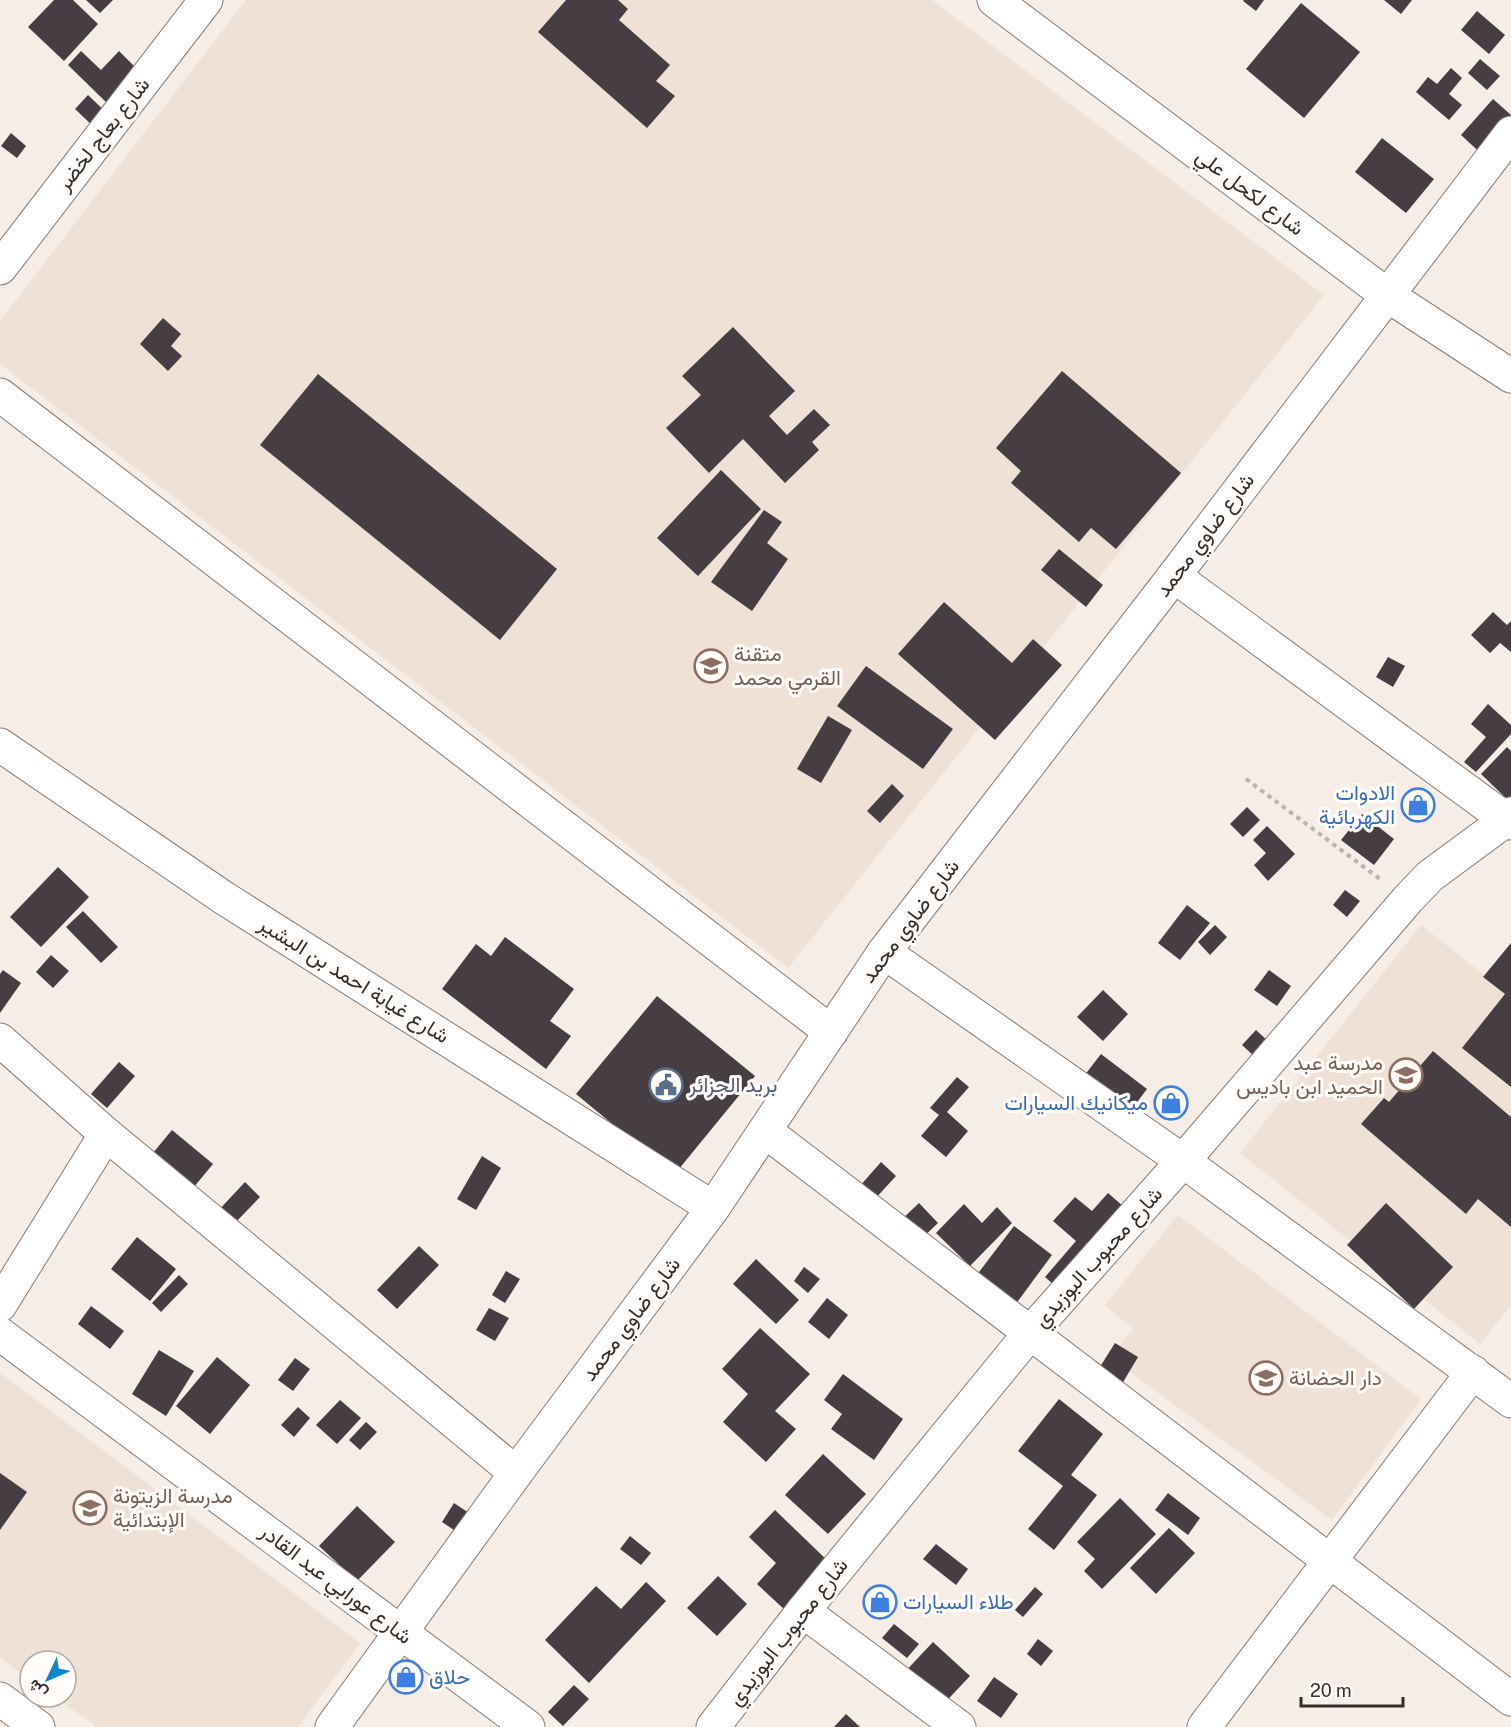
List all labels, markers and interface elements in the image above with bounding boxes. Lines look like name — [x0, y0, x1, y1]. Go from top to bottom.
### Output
street label: شارع بعاج لخضر — [50, 72, 156, 197]
street label: شارع لكحل علي — [1188, 143, 1309, 244]
street label: شارع ضاوي محمد — [1150, 468, 1263, 604]
place label: متقنة القرمي محمد — [734, 641, 841, 695]
school or university icon: متقنة القرمي محمد — [693, 648, 729, 684]
place label: الادوات الكهربائية — [1319, 780, 1395, 830]
shop icon: الادوات الكهربائية — [1400, 787, 1436, 823]
street label: شارع ضاوي محمد — [855, 854, 968, 990]
street label: شارع غيابة احمد بن البشير — [253, 910, 454, 1050]
place label: مدرسة عبد الحميد ابن باديس — [1236, 1050, 1383, 1099]
school or university icon: مدرسة عبد الحميد ابن باديس — [1388, 1057, 1424, 1093]
public building icon: بريد الجزائر — [648, 1067, 684, 1103]
place label: بريد الجزائر — [688, 1072, 777, 1098]
shop icon: ميكانيك السيارات — [1153, 1085, 1189, 1121]
place label: ميكانيك السيارات — [1004, 1090, 1148, 1116]
street label: شارع محبوب البوزيدي — [1028, 1181, 1171, 1335]
street label: شارع ضاوي محمد — [576, 1252, 689, 1388]
school or university icon: دار الحضانة — [1248, 1360, 1284, 1396]
place label: دار الحضانة — [1289, 1365, 1382, 1391]
place label: مدرسة الزيتونة الإبتدائية — [113, 1483, 233, 1534]
school or university icon: مدرسة الزيتونة الإبتدائية — [72, 1490, 108, 1526]
street label: شارع عورابي عبد القادر — [252, 1518, 417, 1653]
street label: شارع محبوب البوزيدي — [722, 1553, 857, 1713]
shop icon: طلاء السيارات — [862, 1584, 898, 1620]
place label: طلاء السيارات — [903, 1589, 1014, 1615]
north arrow — [18, 1649, 78, 1709]
shop icon: حلاق — [388, 1659, 424, 1695]
place label: حلاق — [429, 1664, 470, 1689]
scale bar — [1301, 1670, 1403, 1708]
text: ش — [24, 1676, 51, 1703]
text: 20 m — [1310, 1680, 1352, 1701]

